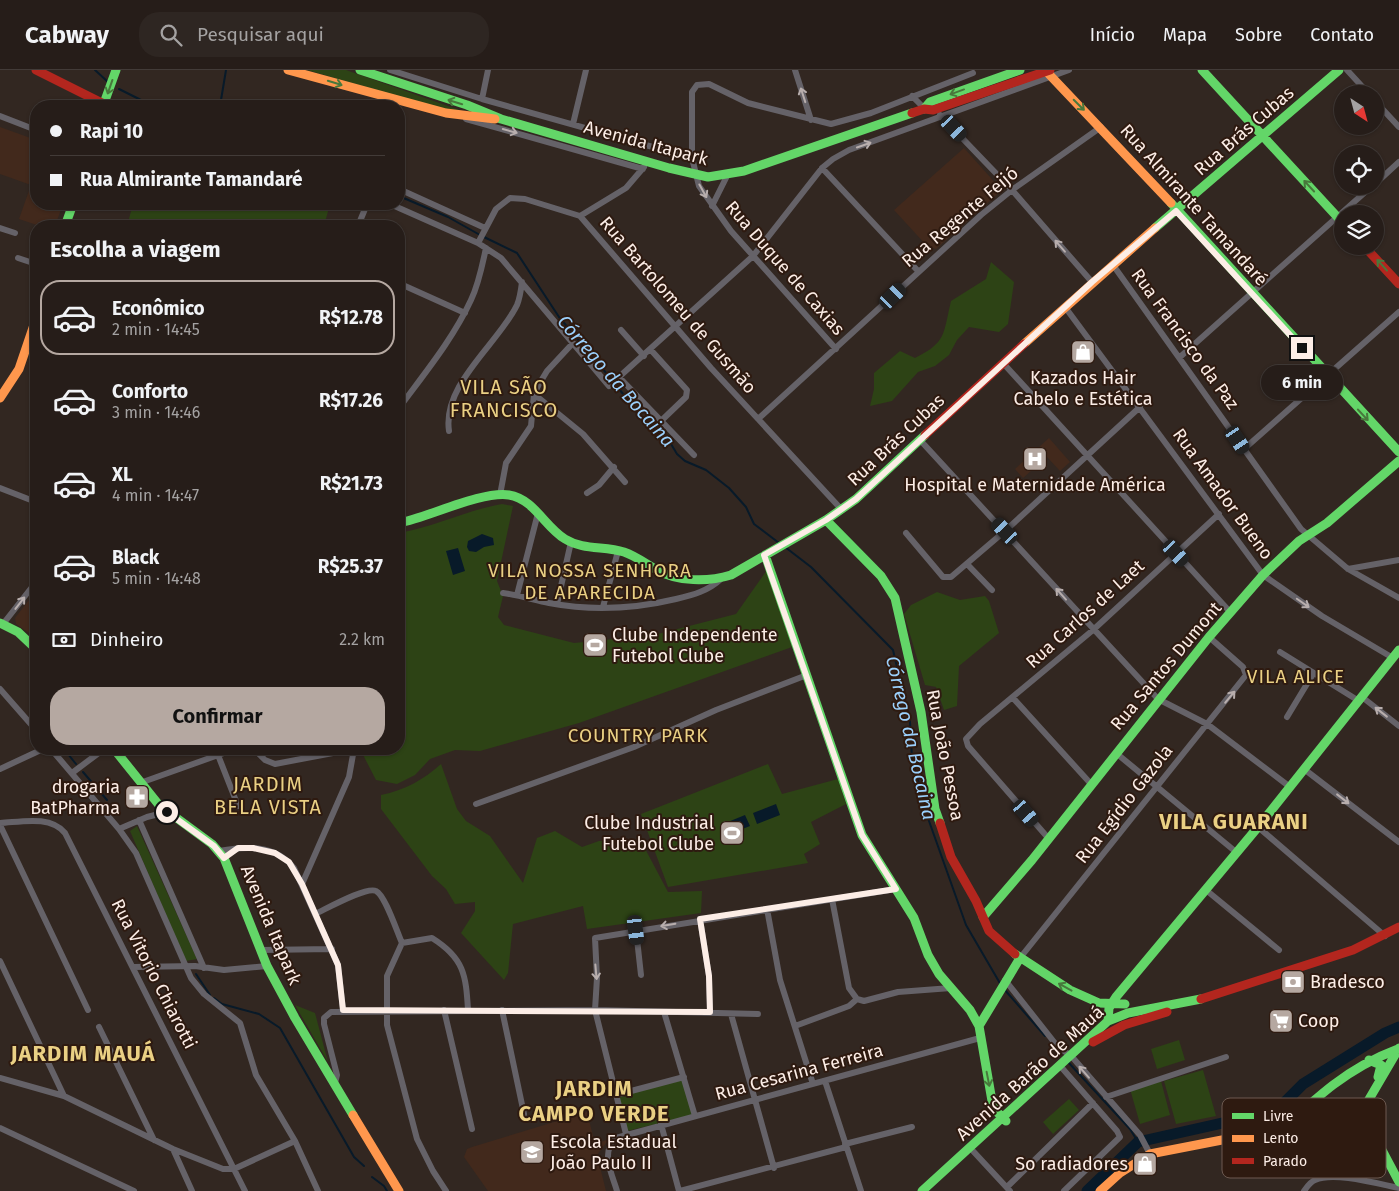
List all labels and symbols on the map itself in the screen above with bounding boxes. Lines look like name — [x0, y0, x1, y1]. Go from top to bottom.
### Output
one-way arrow — [105, 79, 114, 94]
one-way arrow — [327, 79, 343, 89]
street label: Rua Brás Cubas — [1190, 82, 1298, 180]
north arrow — [1334, 85, 1384, 135]
one-way arrow — [798, 88, 807, 103]
one-way arrow — [950, 88, 966, 98]
one-way arrow — [448, 96, 464, 106]
one-way arrow — [1073, 99, 1085, 111]
car — [938, 112, 969, 144]
street label: Avenida Itapark — [581, 116, 711, 170]
street label: Rua Almirante Tamandaré — [1115, 120, 1273, 290]
one-way arrow — [501, 127, 517, 137]
one-way arrow — [856, 140, 871, 149]
street label: Rua Regente Feijó — [897, 162, 1023, 272]
one-way arrow — [1303, 180, 1315, 193]
one-way arrow — [698, 183, 708, 197]
street label: Rua Duque de Caxias — [721, 196, 849, 340]
street label: Rua Bartolomeu de Gusmão — [595, 212, 761, 398]
one-way arrow — [1054, 239, 1066, 252]
one-way arrow — [1376, 259, 1388, 272]
street label: Rua Francisco da Paz — [1126, 264, 1244, 414]
car — [876, 280, 909, 312]
water label: Córrego da Bocaina — [552, 310, 680, 452]
route end — [1291, 337, 1313, 359]
shop icon: Kazados Hair Cabelo e Estética — [1070, 339, 1096, 365]
callout: 6 min — [1261, 366, 1343, 400]
place label: Kazados Hair Cabelo e Estética — [1013, 367, 1153, 410]
district label: VILA SÃO FRANCISCO — [450, 375, 558, 422]
street label: Rua Brás Cubas — [843, 389, 949, 491]
one-way arrow — [1357, 408, 1369, 421]
car — [1223, 423, 1252, 457]
street label: Rua Amador Bueno — [1168, 424, 1278, 564]
hospital icon: Hospital e Maternidade América — [1022, 446, 1048, 472]
place label: Hospital e Maternidade América — [904, 474, 1166, 496]
car — [989, 515, 1020, 547]
car — [1160, 537, 1191, 569]
street label: Rua Carlos de Laet — [1021, 555, 1149, 673]
district label: VILA NOSSA SENHORA DE APARECIDA — [488, 559, 692, 604]
one-way arrow — [1055, 587, 1066, 600]
one-way arrow — [14, 597, 25, 610]
street label: Rua Santos Dumont — [1106, 597, 1227, 735]
one-way arrow — [1296, 598, 1310, 608]
place label: Clube Independente Futebol Clube — [612, 624, 778, 667]
sports icon: Clube Independente Futebol Clube — [582, 632, 608, 658]
water label: Córrego da Bocaina — [881, 654, 941, 822]
district label: VILA ALICE — [1247, 665, 1345, 688]
street label: Rua João Pessoa — [921, 687, 969, 823]
one-way arrow — [1224, 690, 1235, 703]
one-way arrow — [1374, 706, 1387, 717]
district label: COUNTRY PARK — [568, 724, 708, 747]
street label: Rua Egídio Gazola — [1071, 740, 1177, 868]
district label: JARDIM BELA VISTA — [214, 772, 322, 819]
place label: drogaria BatPharma — [30, 776, 120, 819]
pharmacy icon: drogaria BatPharma — [124, 784, 150, 810]
one-way arrow — [1336, 793, 1349, 804]
car — [1010, 797, 1041, 829]
route start — [156, 801, 178, 823]
district label: VILA GUARANI — [1158, 808, 1309, 835]
place label: Clube Industrial Futebol Clube — [584, 812, 714, 855]
sports icon: Clube Industrial Futebol Clube — [719, 820, 745, 846]
street label: Avenida Itapark — [236, 862, 306, 989]
street label: Rua Vitorio Chiarotti — [107, 895, 201, 1053]
car — [626, 914, 645, 946]
one-way arrow — [660, 920, 676, 930]
one-way arrow — [592, 963, 601, 979]
bank icon: Bradesco — [1280, 969, 1306, 995]
place label: Bradesco — [1310, 971, 1385, 993]
one-way arrow — [1058, 982, 1073, 992]
street label: Avenida Barão de Mauá — [952, 1001, 1108, 1145]
supermarket icon: Coop — [1268, 1008, 1294, 1034]
place label: Coop — [1298, 1010, 1339, 1032]
street label: Rua Cesarina Ferreira — [713, 1039, 885, 1105]
district label: JARDIM MAUÁ — [10, 1040, 155, 1067]
one-way arrow — [1079, 1065, 1090, 1078]
one-way arrow — [984, 1071, 993, 1087]
district label: JARDIM CAMPO VERDE — [518, 1075, 670, 1127]
legend — [1222, 1098, 1386, 1178]
text: Livre — [1263, 1108, 1293, 1125]
text: Lento — [1263, 1130, 1298, 1147]
place label: Escola Estadual João Paulo II — [550, 1131, 677, 1174]
school or university icon: Escola Estadual João Paulo II — [519, 1139, 545, 1165]
shop icon: So radiadores — [1132, 1151, 1158, 1177]
place label: So radiadores — [1015, 1153, 1128, 1175]
text: Parado — [1263, 1153, 1307, 1170]

